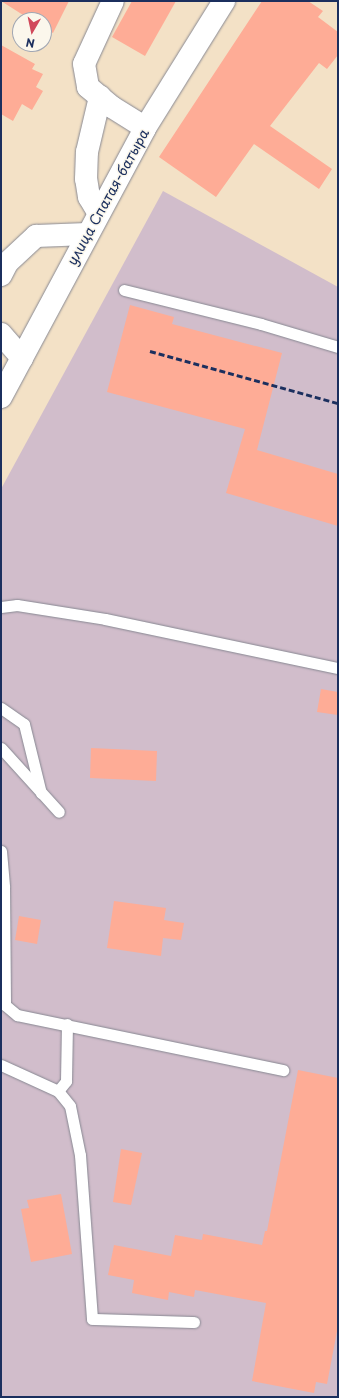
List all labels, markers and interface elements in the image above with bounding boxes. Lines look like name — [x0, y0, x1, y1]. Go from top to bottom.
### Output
north arrow — [12, 12, 52, 52]
text: N — [25, 34, 36, 52]
street label: улица Спатая-батыра — [63, 126, 153, 268]

